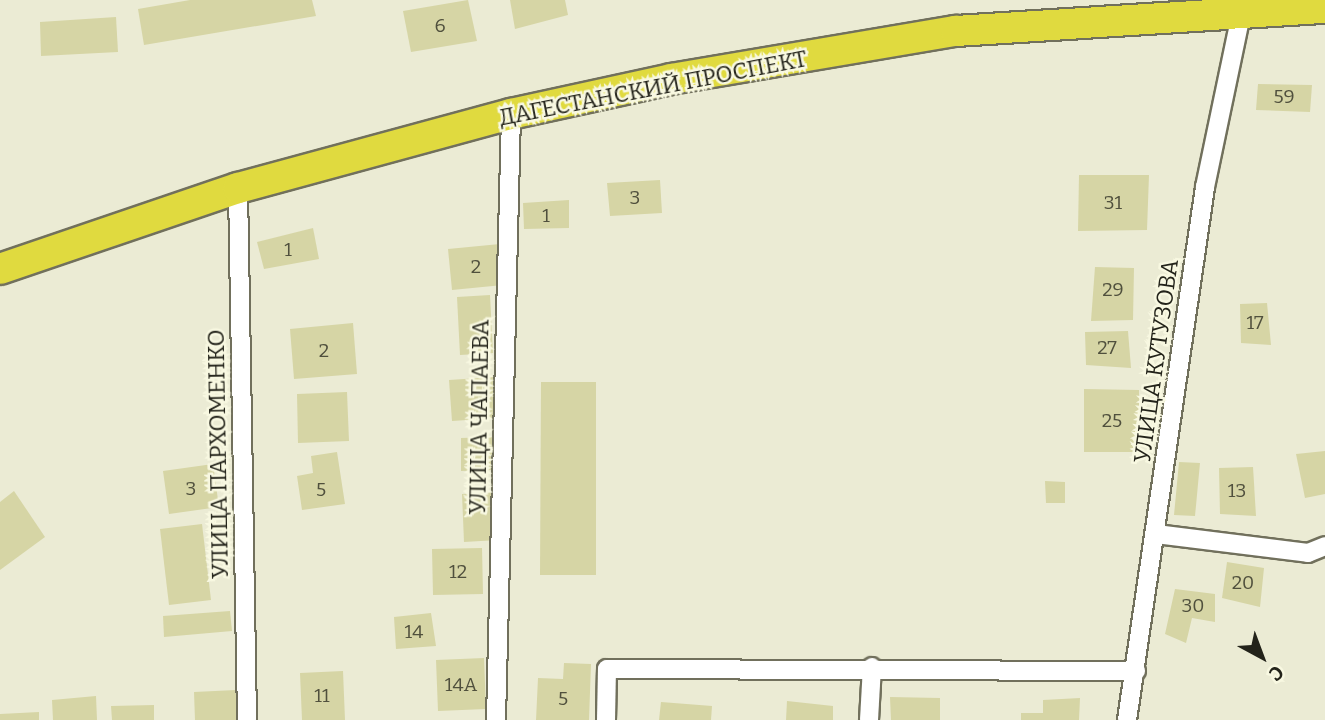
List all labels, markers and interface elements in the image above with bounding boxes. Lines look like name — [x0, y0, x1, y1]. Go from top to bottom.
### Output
house number: 6 — [434, 15, 446, 37]
street label: ДАГЕСТАНСКИЙ ПРОСПЕКТ — [497, 45, 809, 131]
house number: 59 — [1273, 86, 1295, 108]
house number: 3 — [630, 187, 640, 209]
house number: 31 — [1104, 192, 1122, 214]
house number: 1 — [542, 205, 550, 227]
house number: 1 — [284, 239, 292, 261]
house number: 2 — [471, 256, 481, 278]
street label: УЛИЦА КУТУЗОВА — [1128, 257, 1184, 465]
house number: 29 — [1102, 279, 1124, 301]
house number: 17 — [1246, 312, 1264, 334]
street label: УЛИЦА ЧАПАЕВА — [464, 319, 494, 515]
street label: УЛИЦА ПАРХОМЕНКО — [202, 329, 234, 579]
house number: 27 — [1097, 337, 1117, 359]
house number: 2 — [319, 340, 329, 362]
house number: 25 — [1102, 410, 1122, 432]
house number: 3 — [186, 478, 196, 500]
house number: 5 — [316, 479, 326, 501]
house number: 13 — [1228, 480, 1246, 502]
house number: 12 — [449, 561, 467, 583]
house number: 20 — [1232, 572, 1254, 594]
house number: 30 — [1181, 595, 1205, 617]
house number: 14 — [405, 621, 423, 643]
north arrow — [1227, 622, 1297, 692]
text: С — [1264, 661, 1288, 686]
house number: 14А — [445, 674, 477, 696]
house number: 11 — [314, 685, 330, 707]
house number: 5 — [558, 688, 568, 710]

